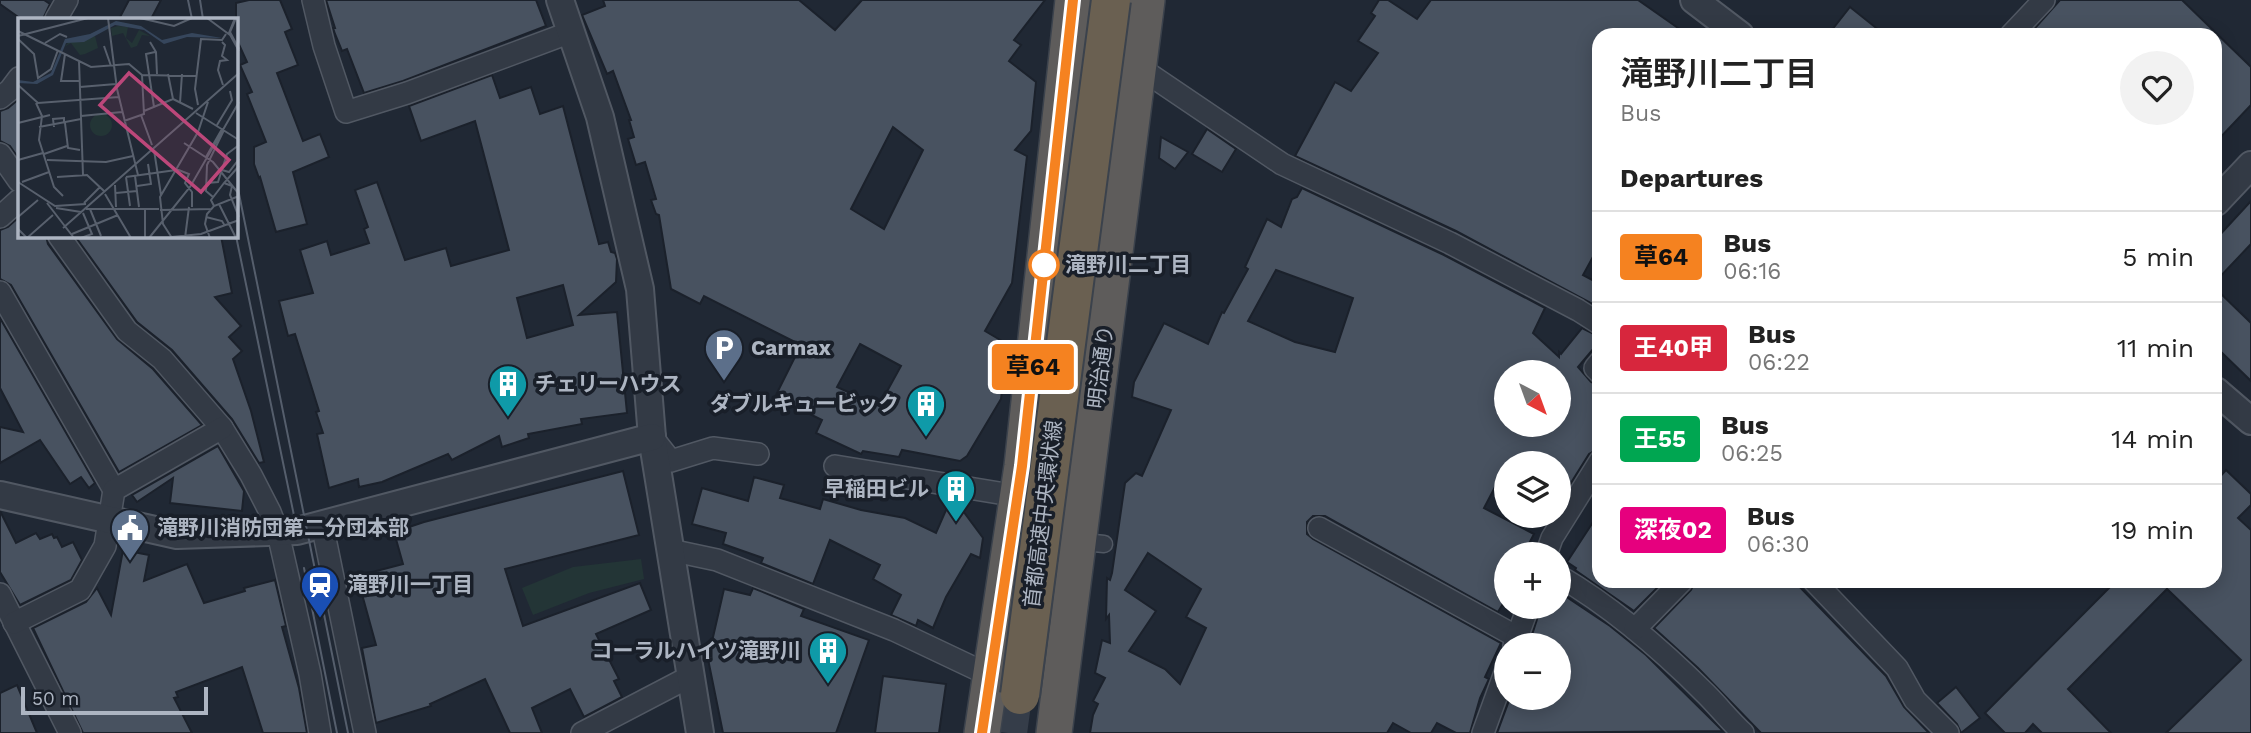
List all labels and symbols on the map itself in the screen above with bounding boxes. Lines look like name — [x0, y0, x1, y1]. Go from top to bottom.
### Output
inset map — [18, 18, 238, 238]
marker: 滝野川二丁目 — [1029, 250, 1059, 280]
place label: 滝野川二丁目 — [1065, 252, 1191, 277]
street label: 明治通り — [1083, 324, 1118, 410]
parking icon: Carmax — [703, 327, 745, 382]
place label: Carmax — [751, 335, 831, 360]
line badge: 草64 — [993, 344, 1073, 390]
north arrow — [1494, 360, 1572, 438]
building icon: チェリーハウス — [487, 363, 529, 418]
place label: チェリーハウス — [535, 371, 682, 396]
building icon: ダブルキュービック — [905, 383, 947, 438]
place label: ダブルキュービック — [710, 391, 899, 416]
street label: 首都高速中央環状線 — [1019, 419, 1066, 609]
building icon: 早稲田ビル — [935, 468, 977, 523]
place label: 早稲田ビル — [824, 476, 929, 501]
public building icon: 滝野川消防団第二分団本部 — [109, 507, 151, 562]
place label: 滝野川消防団第二分団本部 — [157, 515, 409, 540]
station icon: 滝野川一丁目 — [299, 564, 341, 619]
place label: 滝野川一丁目 — [347, 572, 473, 597]
building icon: コーラルハイツ滝野川 — [807, 630, 849, 685]
place label: コーラルハイツ滝野川 — [591, 638, 801, 663]
scale bar — [21, 684, 208, 716]

